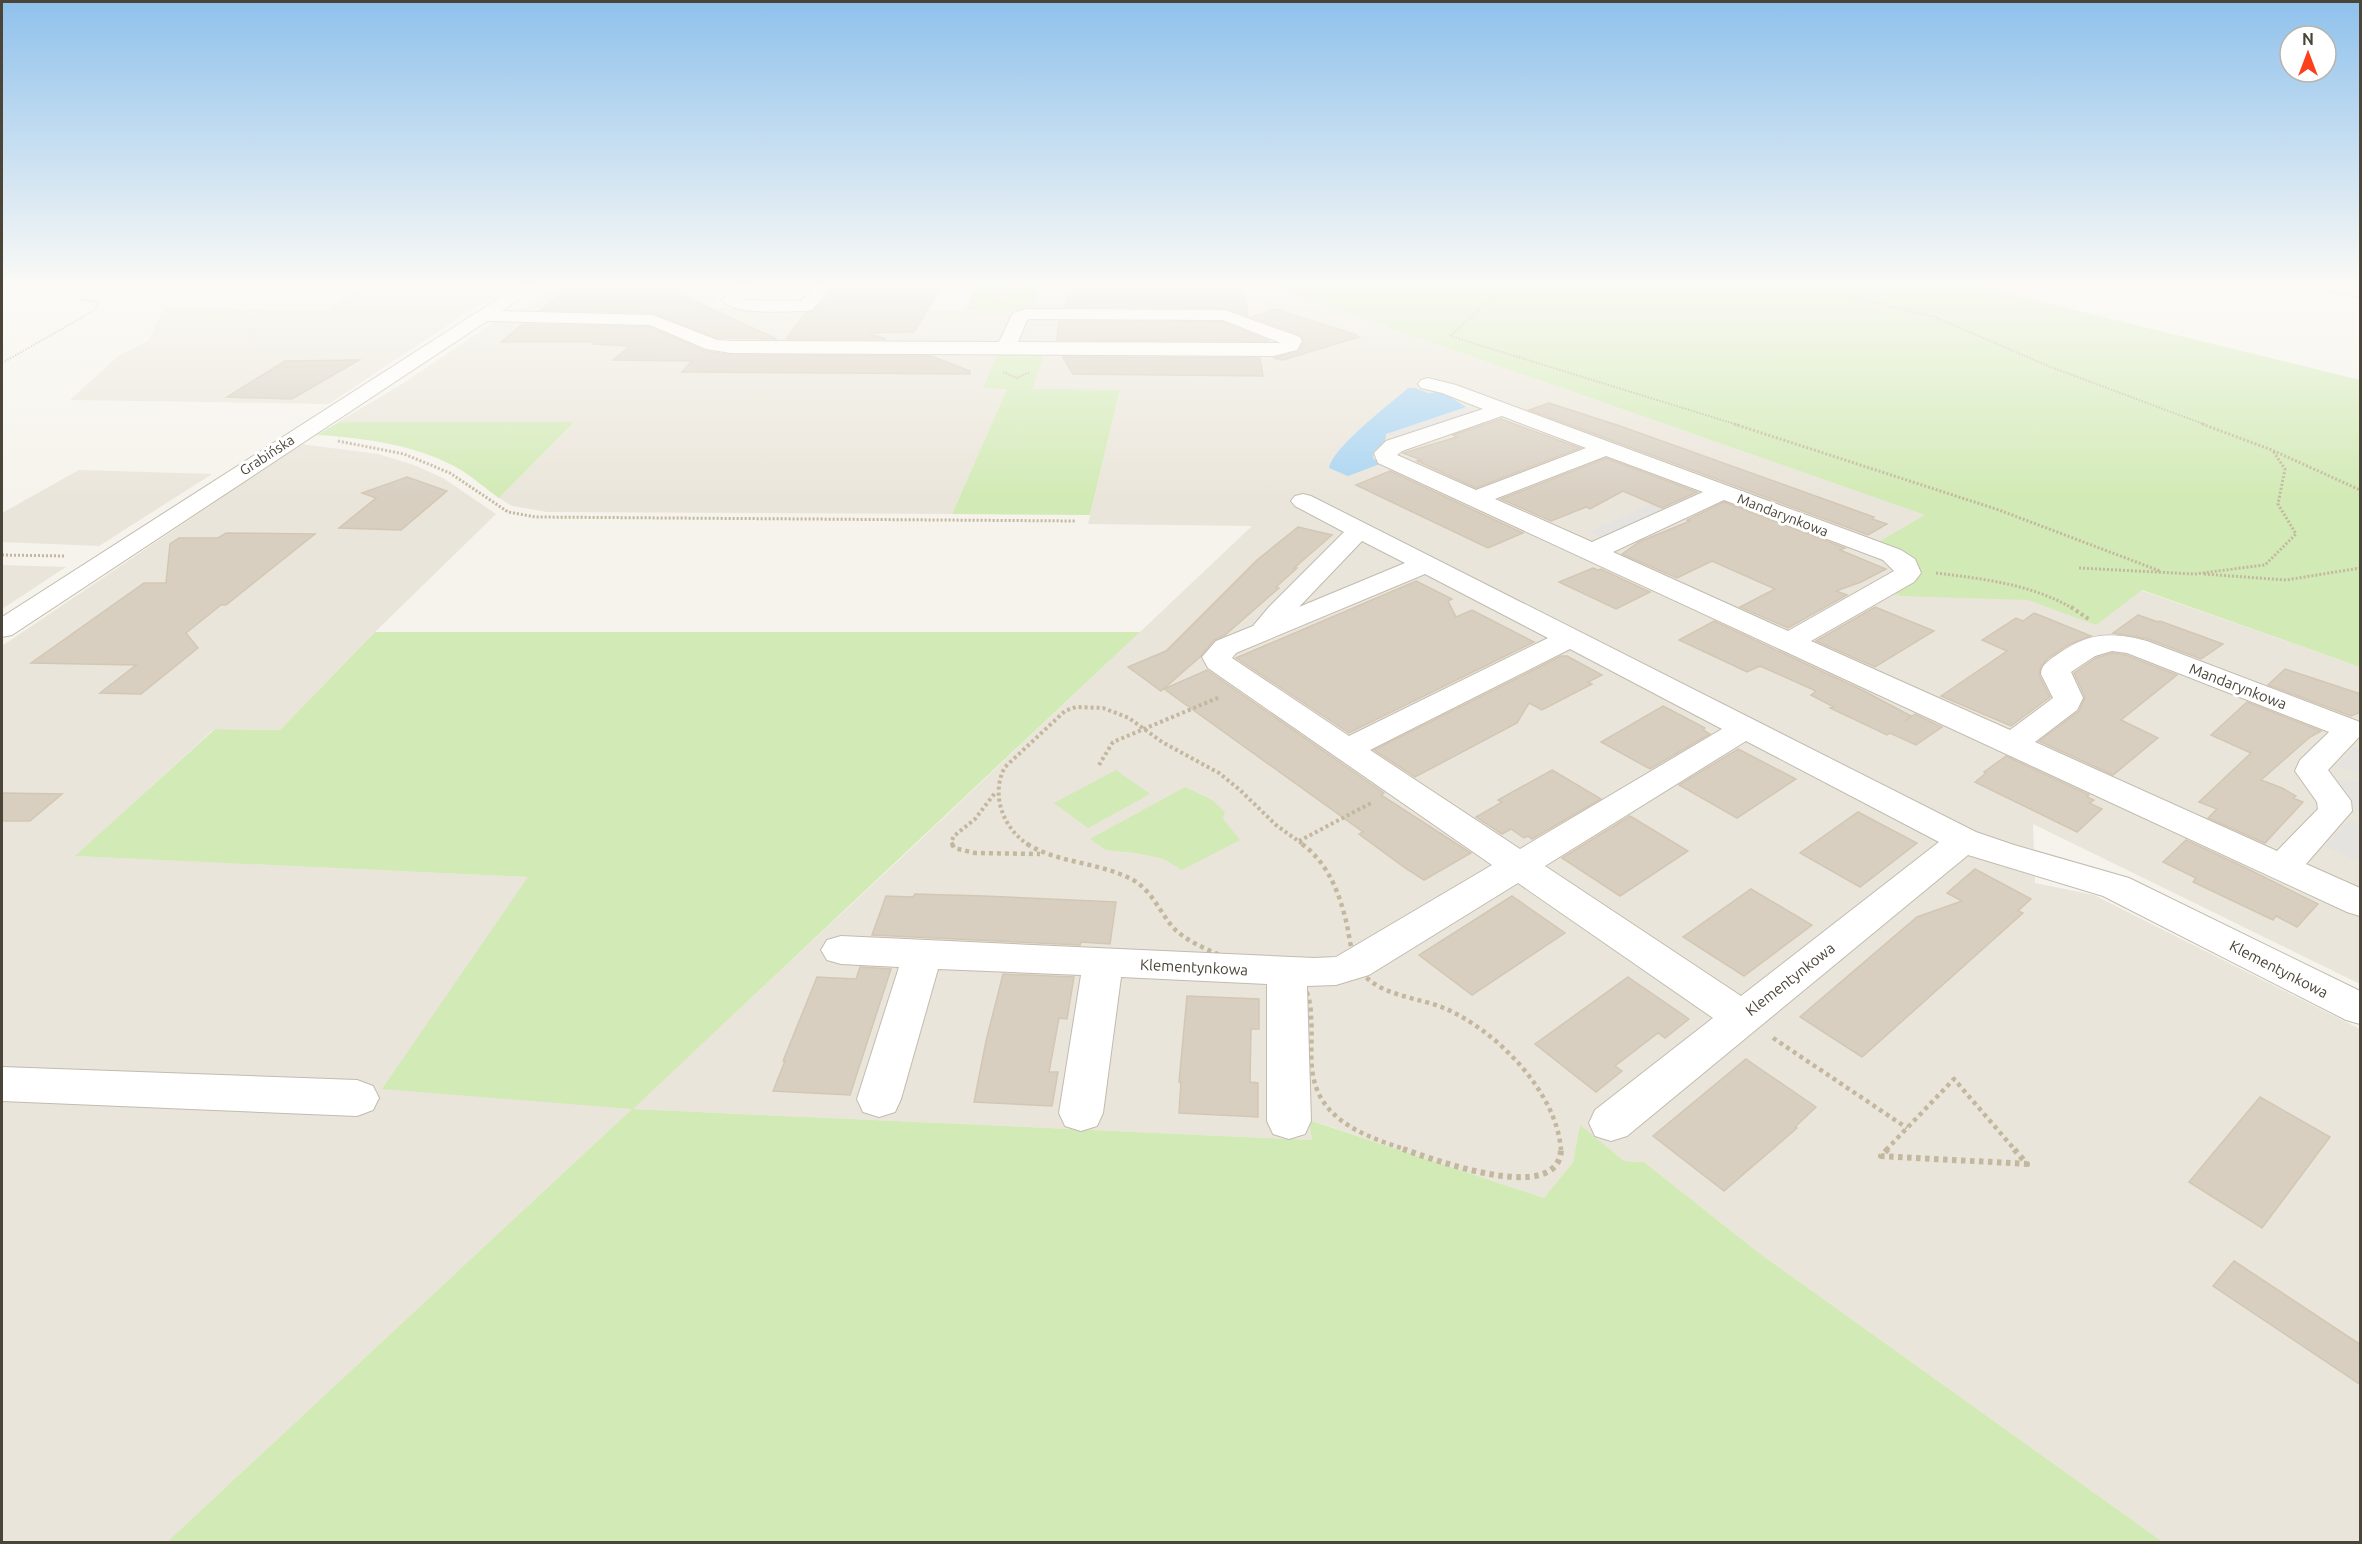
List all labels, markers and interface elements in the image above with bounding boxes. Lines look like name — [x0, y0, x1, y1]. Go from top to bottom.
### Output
north arrow — [2278, 24, 2338, 84]
text: N — [2302, 30, 2314, 48]
street label: Grabińska — [237, 431, 297, 479]
street label: Mandarynkowa — [1735, 490, 1831, 540]
street label: Mandarynkowa — [2187, 660, 2289, 712]
street label: Klementynkowa — [2227, 937, 2331, 1001]
street label: Klementynkowa — [1742, 939, 1838, 1019]
street label: Klementynkowa — [1140, 956, 1248, 978]

